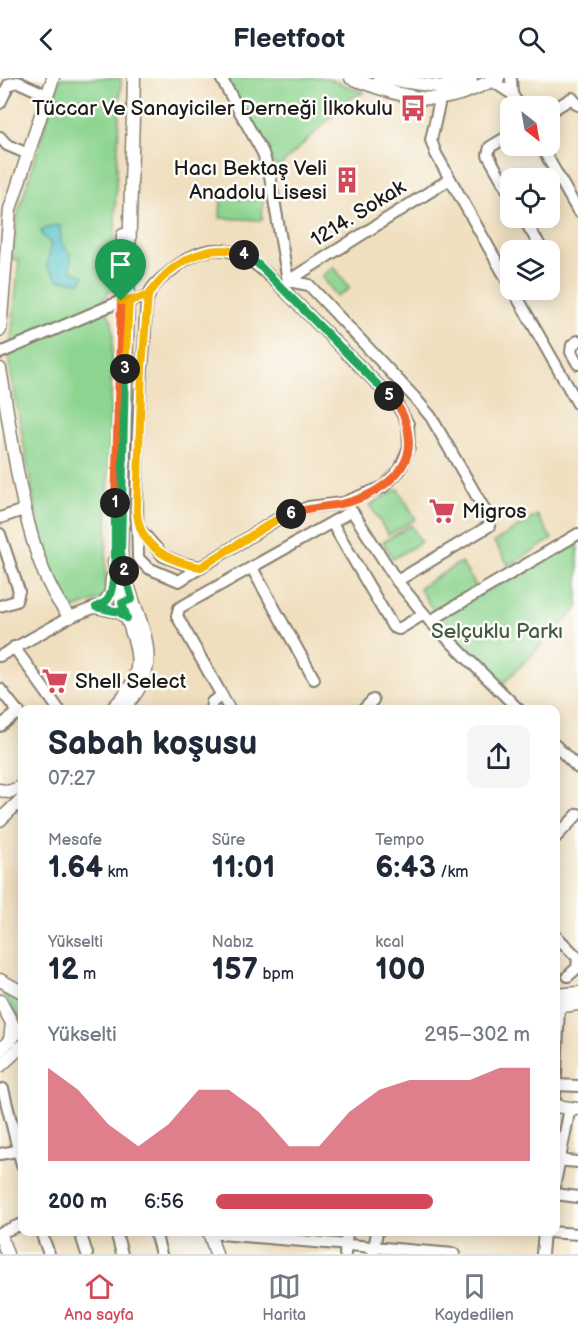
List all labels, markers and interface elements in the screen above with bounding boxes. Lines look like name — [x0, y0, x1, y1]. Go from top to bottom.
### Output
icon: back — [30, 23, 63, 56]
text: Fleetfoot — [233, 23, 345, 55]
icon: search — [515, 23, 548, 56]
bus stop icon: Tüccar Ve Sanayiciler Derneği İlkokulu — [398, 93, 428, 123]
place label: Tüccar Ve Sanayiciler Derneği İlkokulu — [32, 96, 393, 121]
north arrow — [500, 96, 560, 156]
map controls — [500, 96, 560, 300]
place label: Hacı Bektaş Veli Anadolu Lisesi — [174, 156, 327, 205]
building icon: Hacı Bektaş Veli Anadolu Lisesi — [332, 165, 362, 195]
button: locate — [500, 168, 560, 228]
street label: 1214. Sokak — [306, 174, 411, 252]
pin — [95, 239, 146, 301]
pin: 4 — [229, 240, 259, 270]
button: layers — [500, 240, 560, 300]
text: 4 — [239, 245, 249, 264]
icon: arrive — [104, 248, 137, 281]
pin: 3 — [110, 354, 140, 384]
text: 3 — [120, 359, 130, 378]
pin: 5 — [374, 381, 404, 411]
text: 5 — [384, 386, 394, 405]
pin: 1 — [100, 488, 130, 518]
text: 1 — [112, 493, 118, 512]
supermarket icon: Migros — [427, 496, 457, 526]
pin: 6 — [276, 499, 306, 529]
place label: Migros — [462, 499, 527, 524]
text: 6 — [286, 504, 296, 523]
pin: 2 — [109, 556, 139, 586]
text: 2 — [119, 561, 129, 580]
park label: Selçuklu Parkı — [431, 619, 563, 644]
supermarket icon: Shell Select — [40, 666, 70, 696]
place label: Shell Select — [75, 669, 187, 694]
text: Sabah koşusu — [48, 724, 257, 764]
button: share — [467, 725, 530, 788]
text: 07:27 — [48, 767, 95, 791]
text: Mesafe — [48, 831, 102, 850]
text: Süre — [212, 831, 245, 850]
text: Tempo — [375, 831, 424, 850]
text: 1.64 — [48, 850, 103, 886]
text: 11:01 — [212, 850, 275, 886]
text: 6:43 — [375, 850, 436, 886]
text: km — [103, 863, 129, 882]
text: /km — [436, 863, 469, 882]
text: Yükselti — [48, 933, 103, 952]
text: Nabız — [212, 933, 253, 952]
text: kcal — [375, 933, 404, 952]
text: 12 — [48, 952, 79, 988]
text: 157 — [212, 952, 258, 988]
text: 100 — [375, 952, 425, 988]
text: m — [79, 965, 96, 984]
text: bpm — [258, 965, 294, 984]
text: Yükselti — [48, 1023, 117, 1047]
text: 295–302 m — [424, 1023, 530, 1047]
text: 200 m — [48, 1190, 107, 1214]
text: 6:56 — [144, 1190, 184, 1214]
tab: Ana sayfa — [64, 1270, 134, 1325]
tab: Harita — [262, 1270, 306, 1325]
tab: Kaydedilen — [434, 1270, 514, 1325]

